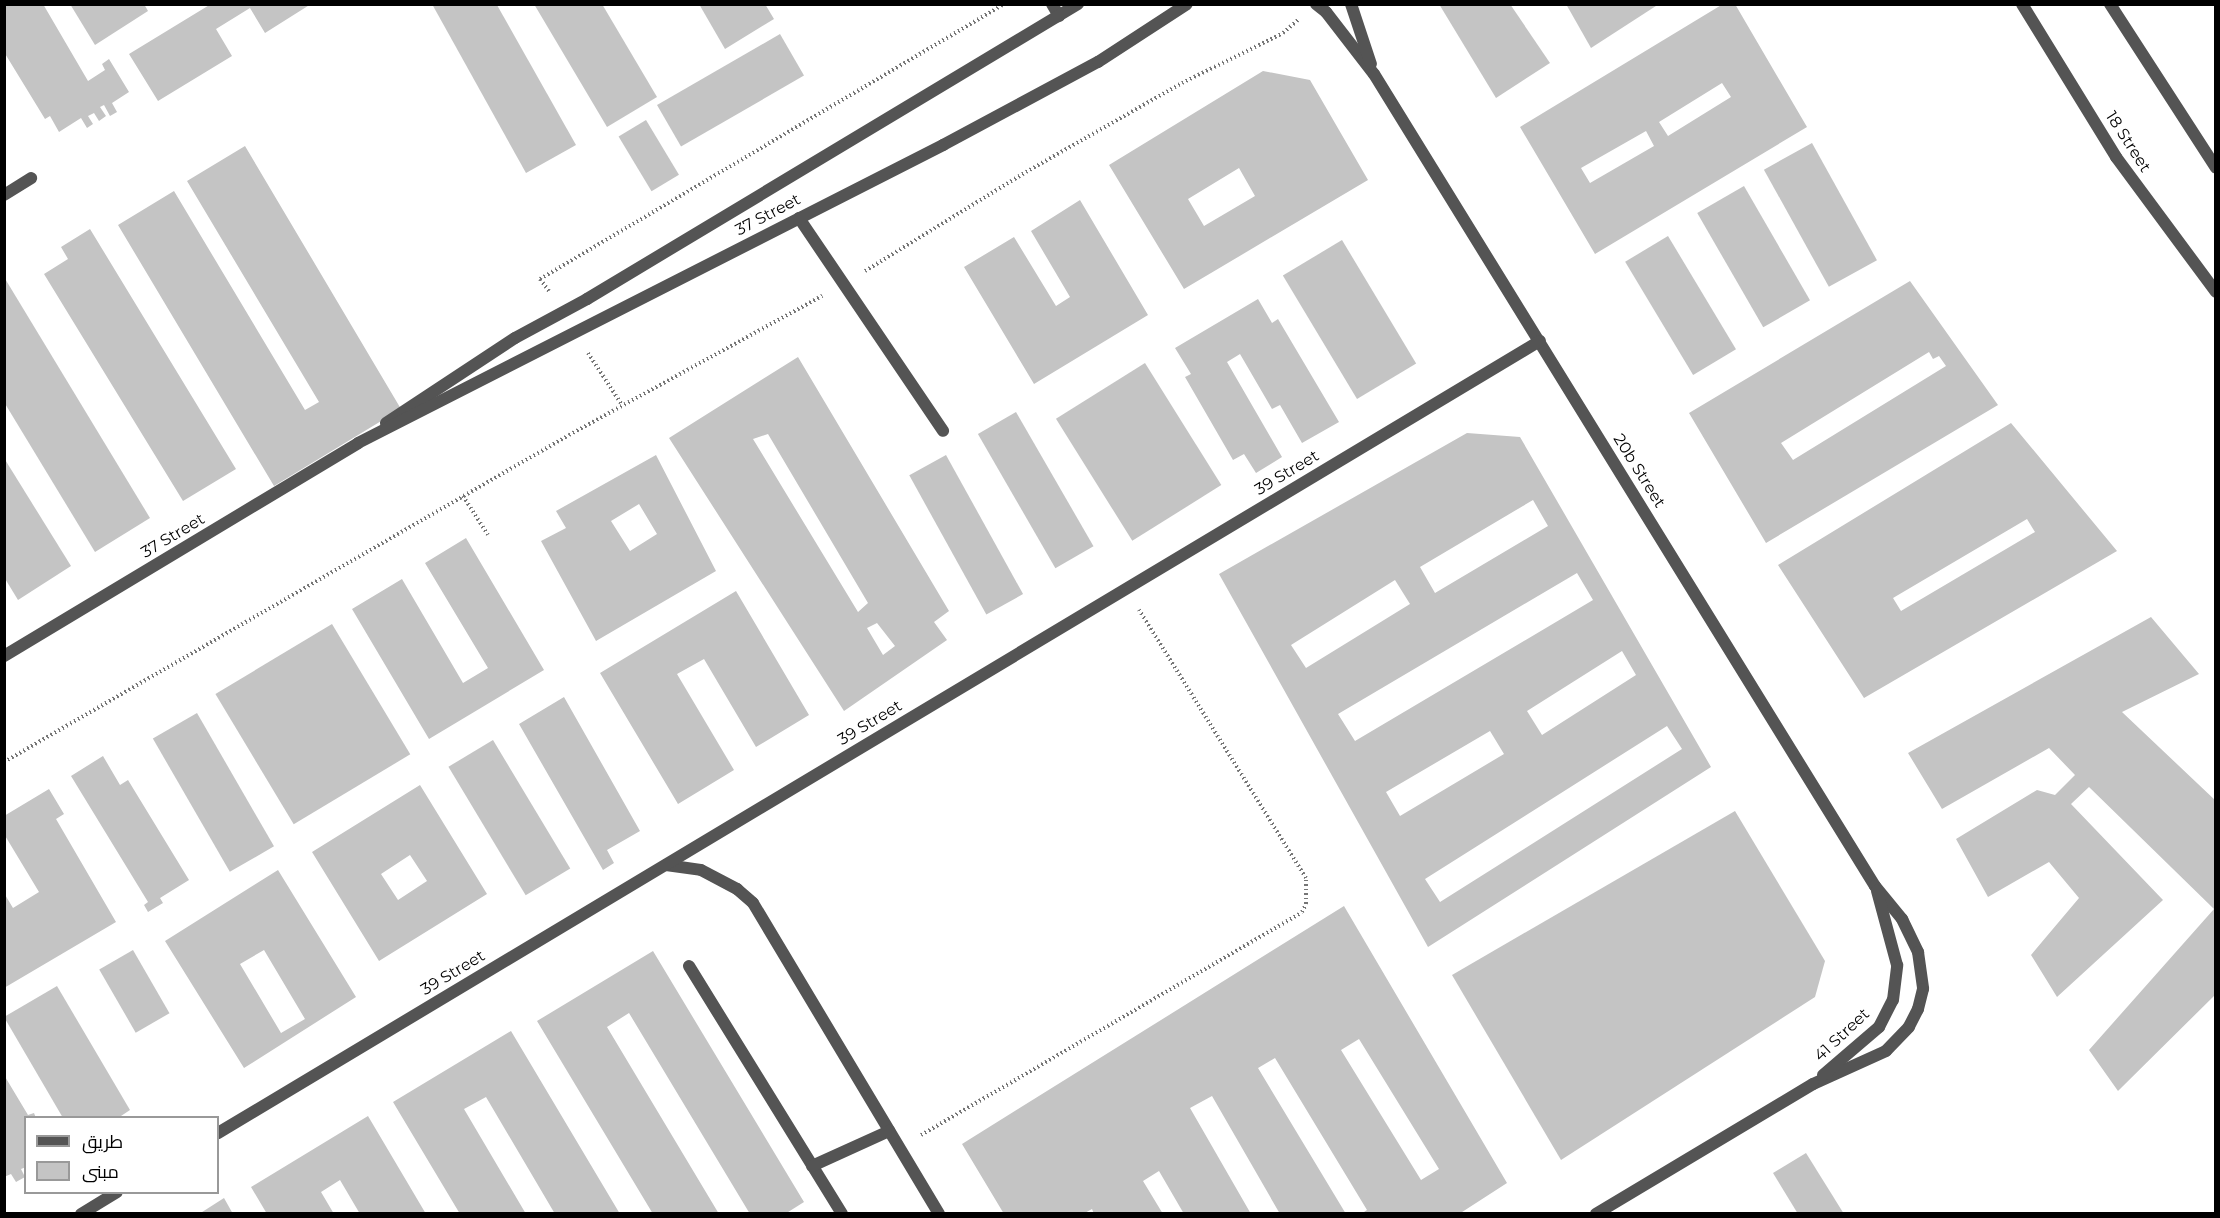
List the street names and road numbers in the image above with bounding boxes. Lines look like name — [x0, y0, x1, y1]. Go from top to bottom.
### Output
street label: 18 Street — [2101, 108, 2155, 176]
street label: 37 Street — [732, 190, 804, 240]
street label: 20b Street — [1609, 431, 1669, 511]
street label: 39 Street — [1251, 446, 1323, 500]
street label: 37 Street — [138, 510, 208, 562]
street label: 39 Street — [834, 696, 906, 750]
street label: 39 Street — [417, 946, 489, 1000]
street label: 41 Street — [1810, 1005, 1874, 1065]

